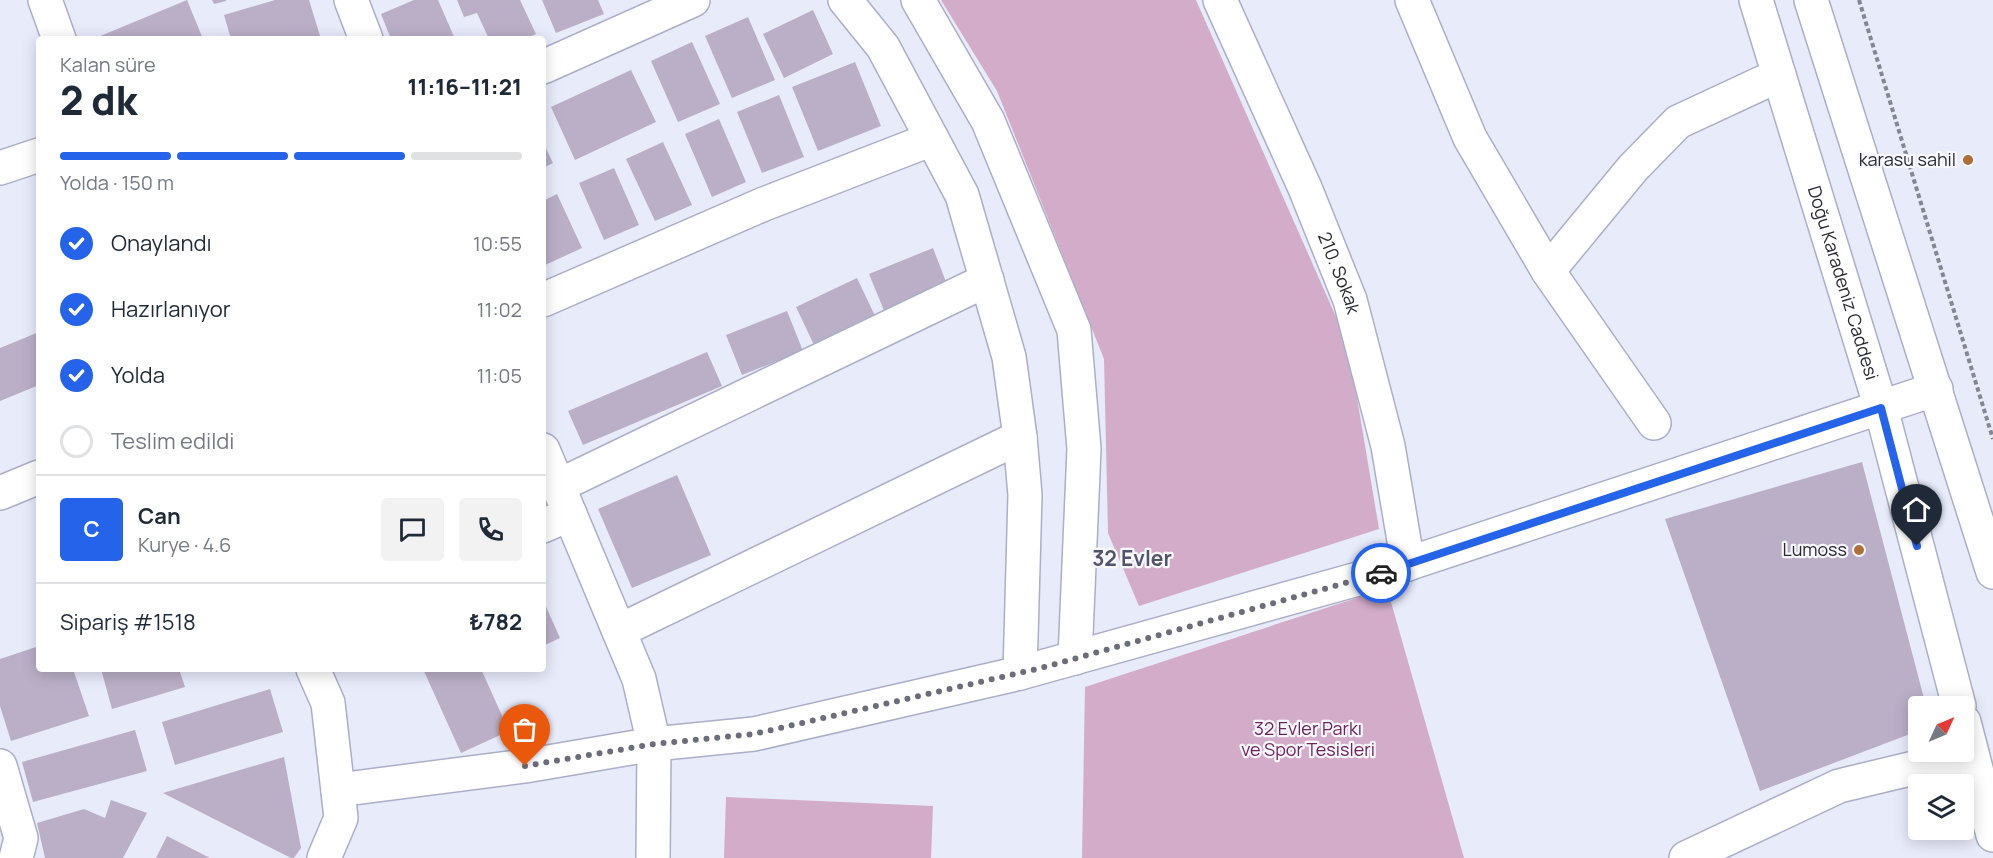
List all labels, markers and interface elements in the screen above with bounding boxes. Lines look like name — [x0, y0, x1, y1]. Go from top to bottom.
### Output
text: Kalan süre — [60, 51, 156, 78]
text: 11:16–11:21 — [408, 72, 522, 102]
text: 2 dk — [60, 73, 137, 127]
place label: karasu sahil — [1859, 147, 1956, 171]
marker: karasu sahil — [1961, 153, 1975, 167]
text: Yolda · 150 m — [60, 169, 174, 196]
street label: Doğu Karadeniz Caddesi — [1803, 183, 1885, 383]
icon: check — [60, 227, 93, 260]
text: Onaylandı — [111, 228, 212, 258]
street label: 210. Sokak — [1313, 228, 1366, 317]
text: 10:55 — [473, 230, 522, 257]
icon: check — [60, 293, 93, 326]
text: Hazırlanıyor — [111, 294, 231, 324]
text: 11:02 — [477, 296, 522, 323]
icon: check — [60, 359, 93, 392]
text: Yolda — [111, 360, 165, 390]
text: 11:05 — [477, 362, 522, 389]
text: Teslim edildi — [111, 426, 234, 456]
pin — [1891, 484, 1942, 546]
icon: home — [1900, 493, 1933, 526]
button: chat — [381, 498, 444, 561]
button: phone — [459, 498, 522, 561]
text: Can — [138, 501, 181, 531]
text: C — [83, 514, 100, 544]
text: Kurye · 4.6 — [138, 531, 231, 558]
place label: Lumoss — [1782, 537, 1847, 561]
courier — [1351, 543, 1411, 603]
marker: Lumoss — [1852, 543, 1866, 557]
district label: 32 Evler — [1092, 544, 1172, 572]
icon: car — [1365, 557, 1398, 590]
text: Sipariş #1518 — [60, 607, 196, 637]
text: ₺782 — [469, 607, 522, 637]
north arrow — [1908, 696, 1974, 762]
map controls — [1908, 696, 1974, 840]
pin — [499, 704, 550, 766]
icon: bag — [508, 713, 541, 746]
park label: 32 Evler Parkı ve Spor Tesisleri — [1241, 716, 1375, 761]
button: layers — [1908, 774, 1974, 840]

